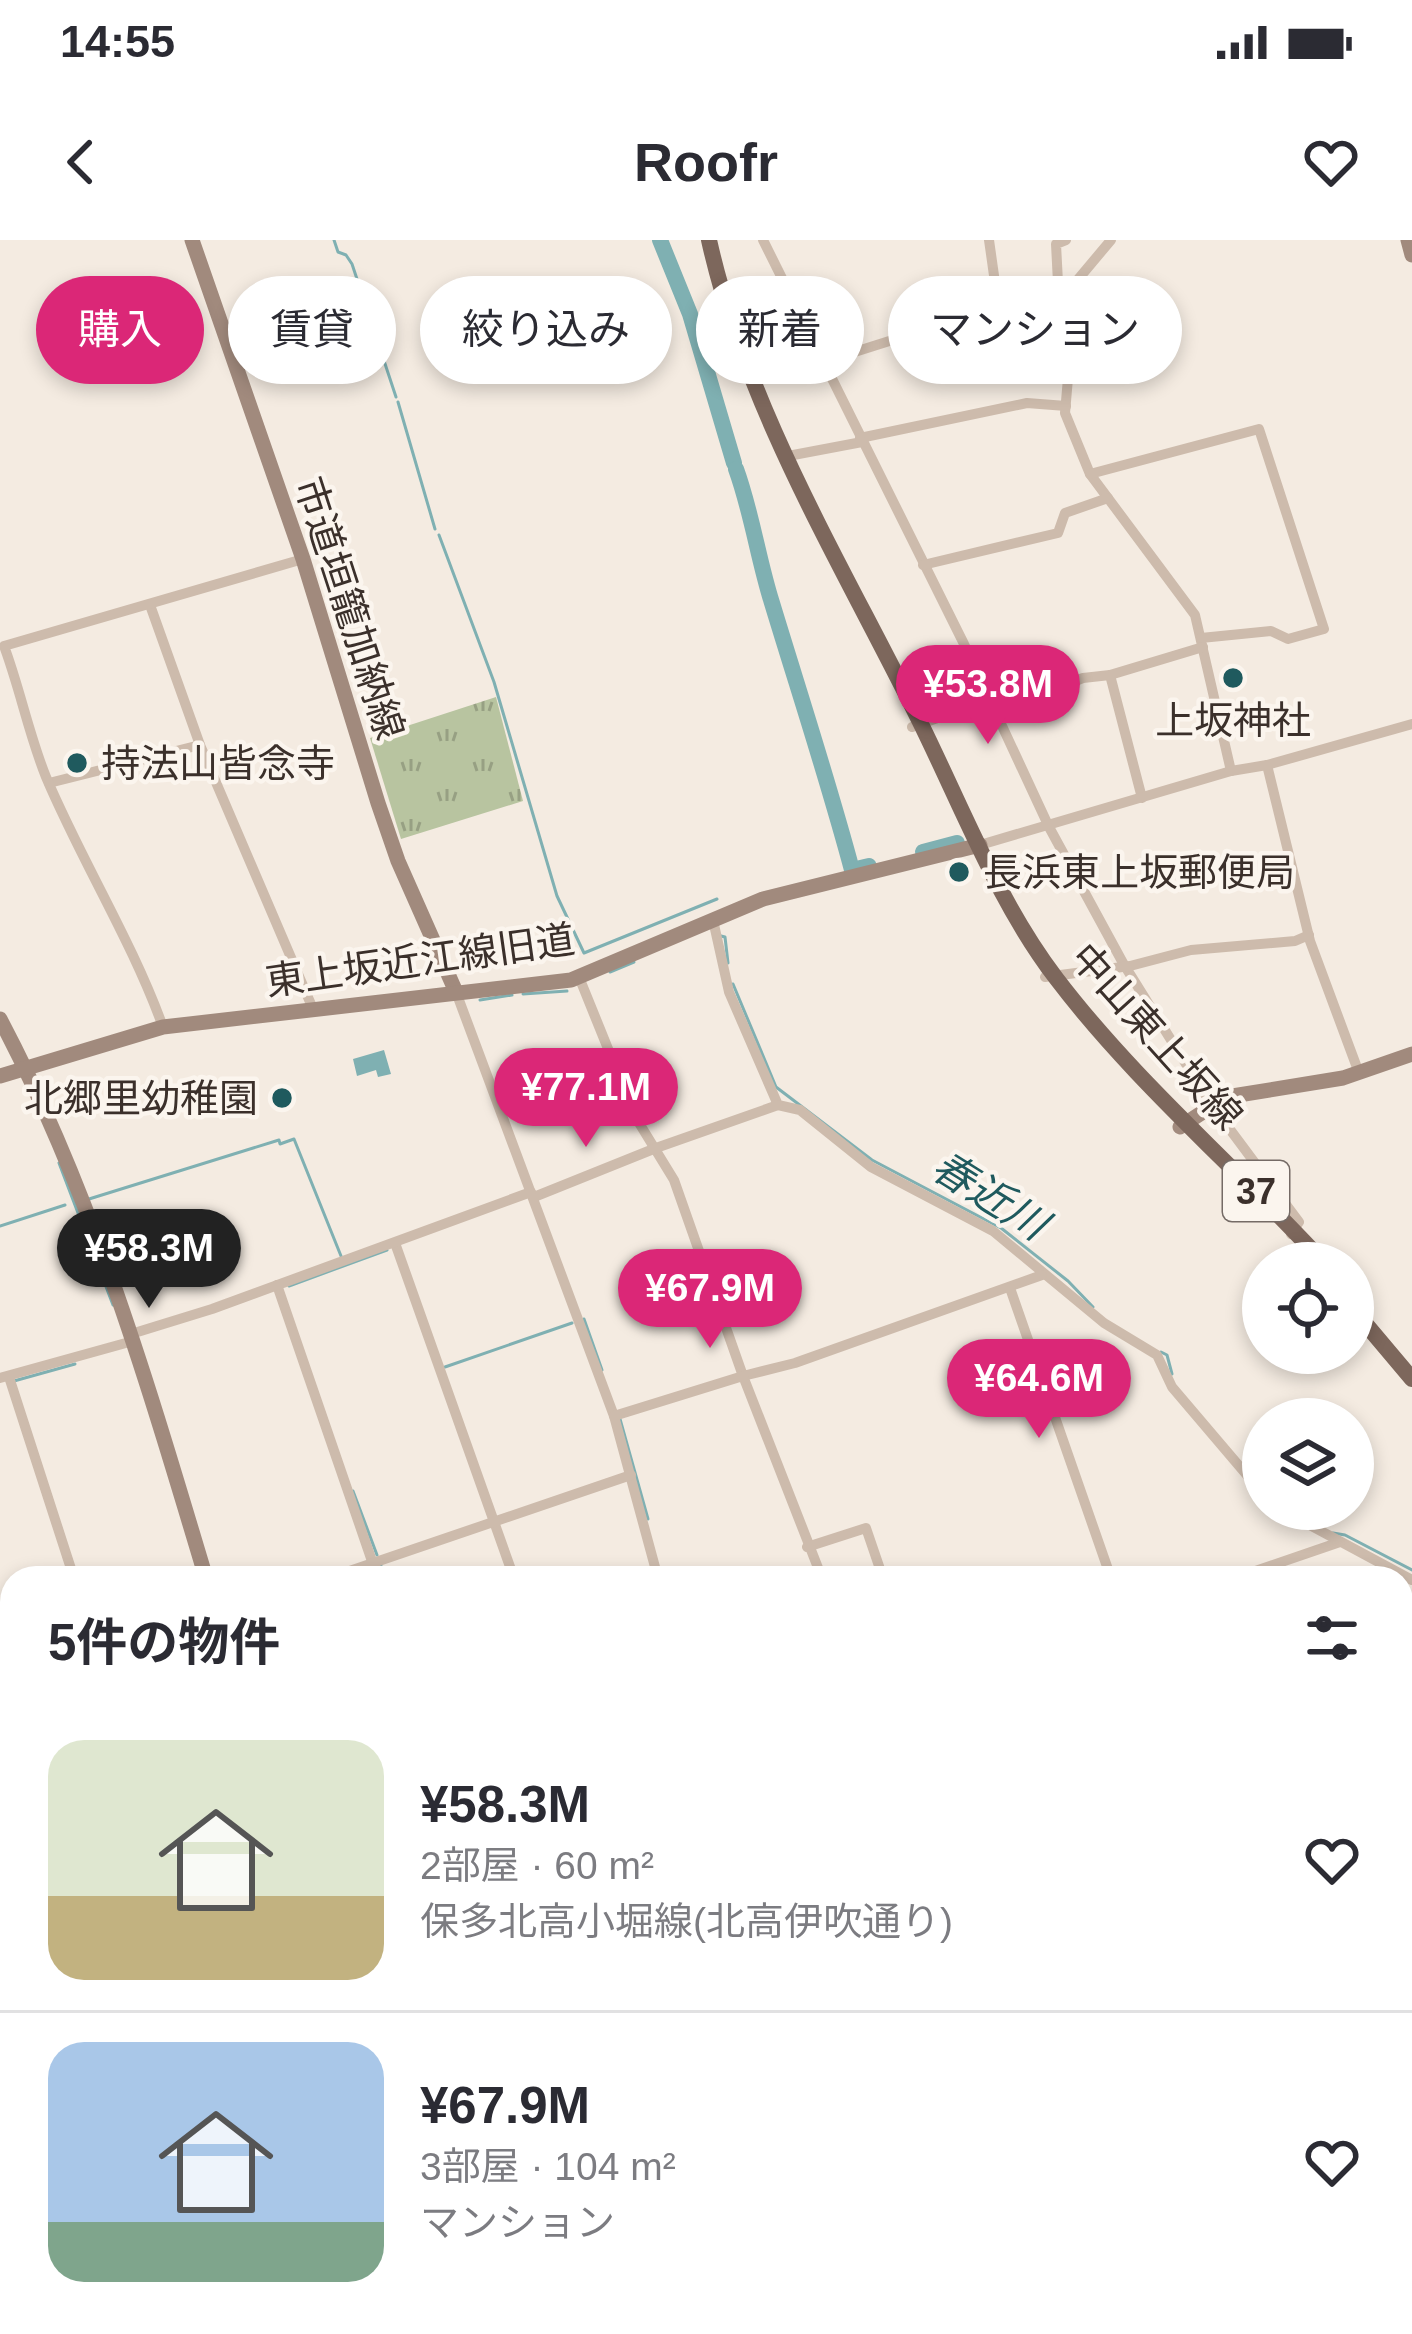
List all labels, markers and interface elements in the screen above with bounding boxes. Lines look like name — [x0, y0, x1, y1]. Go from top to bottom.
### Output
text: 14:55 — [60, 16, 175, 67]
icon: back — [48, 129, 114, 195]
icon: heart — [1298, 129, 1364, 195]
text: Roofr — [634, 132, 778, 192]
chip: 購入 — [36, 276, 204, 384]
chip: 賃貸 — [228, 276, 396, 384]
chip: 絞り込み — [420, 276, 672, 384]
chip: 新着 — [696, 276, 864, 384]
chip: マンション — [888, 276, 1182, 384]
street label: 市道垣籠加納線 — [287, 472, 412, 745]
pin: ¥53.8M — [890, 645, 1086, 747]
text: ¥53.8M — [923, 662, 1053, 705]
marker: 上坂神社 — [1220, 665, 1246, 691]
place label: 上坂神社 — [1155, 699, 1311, 742]
place label: 持法山皆念寺 — [101, 742, 335, 785]
marker: 持法山皆念寺 — [64, 750, 90, 776]
place label: 長浜東上坂郵便局 — [983, 851, 1295, 894]
marker: 長浜東上坂郵便局 — [946, 859, 972, 885]
street label: 東上坂近江線旧道 — [263, 917, 578, 1003]
street label: 中山東上坂線 — [1062, 935, 1251, 1138]
pin: ¥77.1M — [488, 1048, 684, 1150]
text: ¥77.1M — [521, 1065, 651, 1108]
place label: 北郷里幼稚園 — [24, 1077, 258, 1120]
marker: 北郷里幼稚園 — [269, 1085, 295, 1111]
water label: 春近川 — [924, 1142, 1059, 1251]
road number: 37 — [1223, 1161, 1289, 1221]
pin: ¥58.3M — [51, 1209, 247, 1311]
text: ¥58.3M — [84, 1226, 214, 1269]
map controls — [1242, 1242, 1374, 1530]
button: locate — [1242, 1242, 1374, 1374]
pin: ¥67.9M — [612, 1249, 808, 1351]
text: ¥67.9M — [645, 1266, 775, 1309]
pin: ¥64.6M — [941, 1339, 1137, 1441]
text: ¥64.6M — [974, 1356, 1104, 1399]
button: layers — [1242, 1398, 1374, 1530]
icon: filters — [1299, 1605, 1365, 1671]
text: 5件の物件 — [48, 1614, 280, 1671]
text: ¥58.3M — [420, 1776, 590, 1833]
icon: home — [144, 1788, 288, 1932]
icon: heart — [1299, 1827, 1365, 1893]
text: 2部屋 · 60 m² — [420, 1844, 654, 1887]
text: 保多北高小堀線(北高伊吹通り) — [420, 1900, 953, 1943]
text: ¥67.9M — [420, 2077, 590, 2134]
icon: home — [144, 2090, 288, 2234]
icon: heart — [1299, 2129, 1365, 2195]
text: 3部屋 · 104 m² — [420, 2145, 676, 2188]
text: マンション — [420, 2201, 615, 2244]

